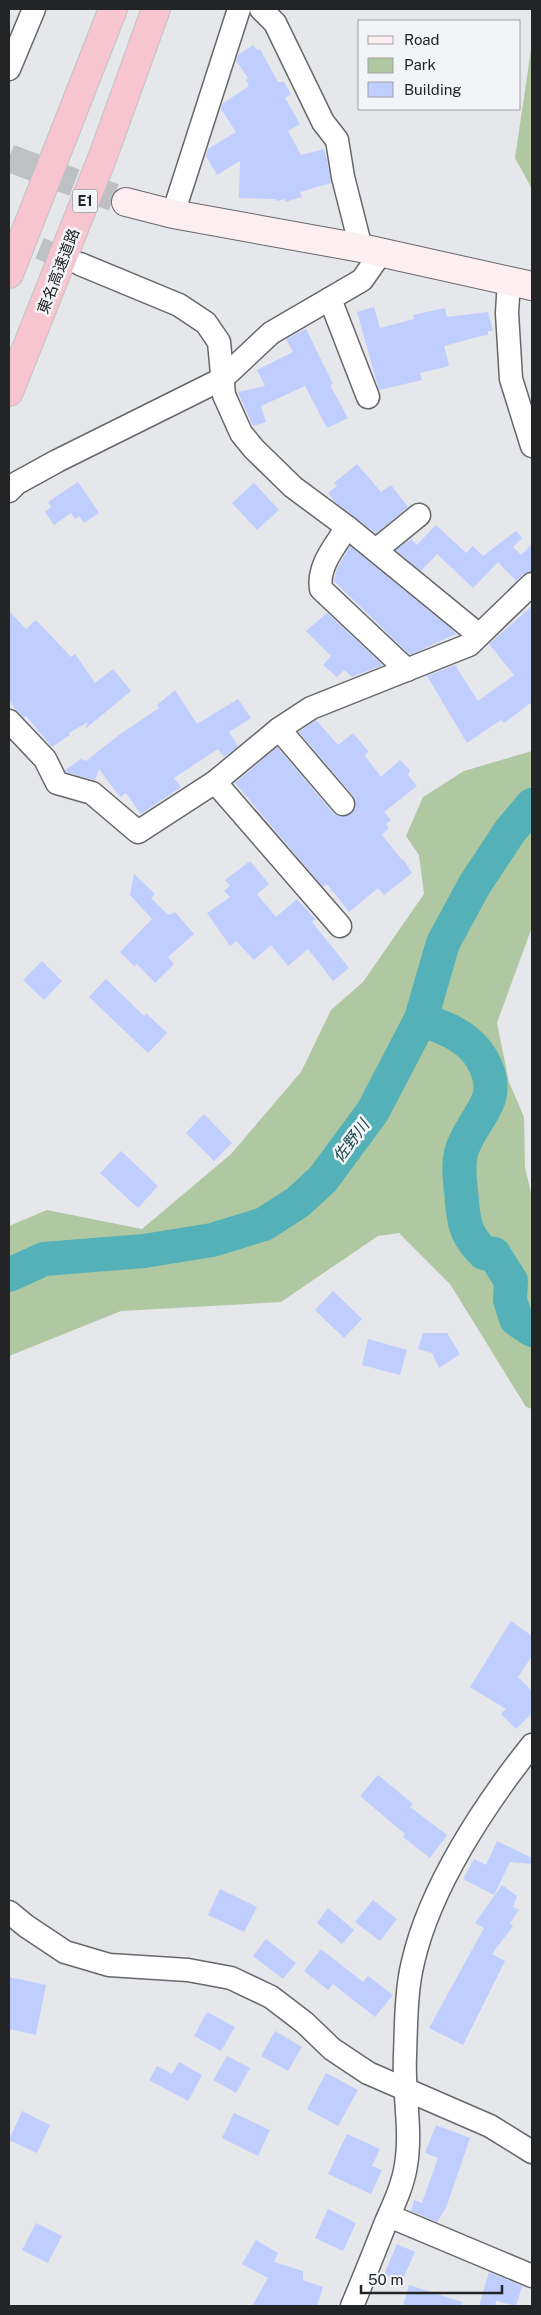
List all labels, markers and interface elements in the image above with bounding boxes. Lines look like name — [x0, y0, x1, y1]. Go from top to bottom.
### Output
legend — [358, 20, 521, 110]
text: Road — [404, 31, 440, 48]
text: Park — [404, 56, 436, 73]
text: Building — [404, 81, 462, 98]
road number: E1 — [72, 190, 98, 212]
street label: 東名高速道路 — [34, 226, 82, 316]
water label: 佐野川 — [329, 1115, 374, 1166]
scale bar — [361, 2262, 502, 2294]
text: 50 m — [368, 2271, 403, 2288]

